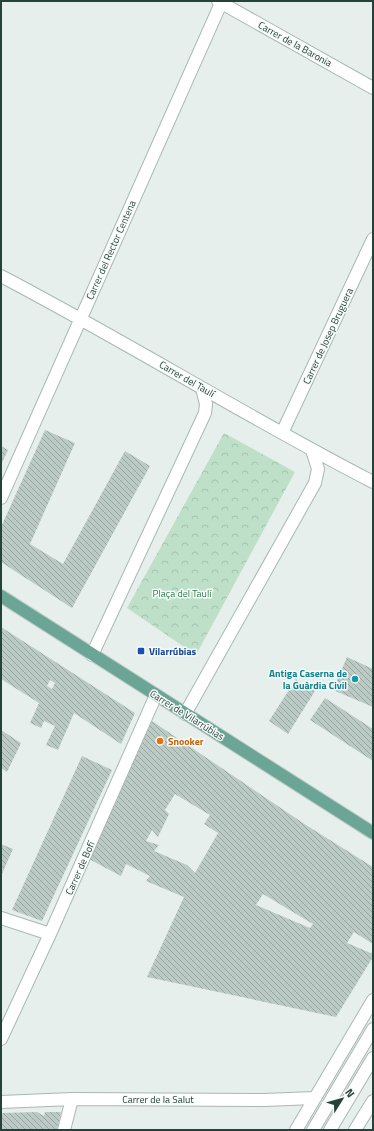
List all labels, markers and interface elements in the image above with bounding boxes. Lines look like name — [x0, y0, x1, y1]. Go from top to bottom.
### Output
street label: Carrer de la Baronia — [255, 17, 335, 71]
street label: Carrer del Rector Centena — [82, 198, 140, 302]
street label: Carrer de Josep Bruguera — [299, 285, 357, 387]
street label: Carrer del Taulí — [156, 357, 218, 401]
park label: Plaça del Taulí — [153, 586, 212, 601]
place label: Vilarrúbias — [149, 644, 197, 659]
marker: Vilarrúbias — [136, 646, 146, 656]
place label: Antiga Caserna de la Guàrdia Civil — [269, 666, 347, 693]
marker: Antiga Caserna de la Guàrdia Civil — [350, 674, 360, 684]
street label: Carrer de Vilarrúbias — [147, 686, 227, 744]
place label: Snooker — [168, 734, 204, 749]
marker: Snooker — [155, 736, 165, 746]
street label: Carrer de Bofí — [61, 838, 99, 897]
north arrow — [322, 1079, 362, 1119]
text: N — [341, 1085, 359, 1101]
street label: Carrer de la Salut — [122, 1092, 194, 1107]

